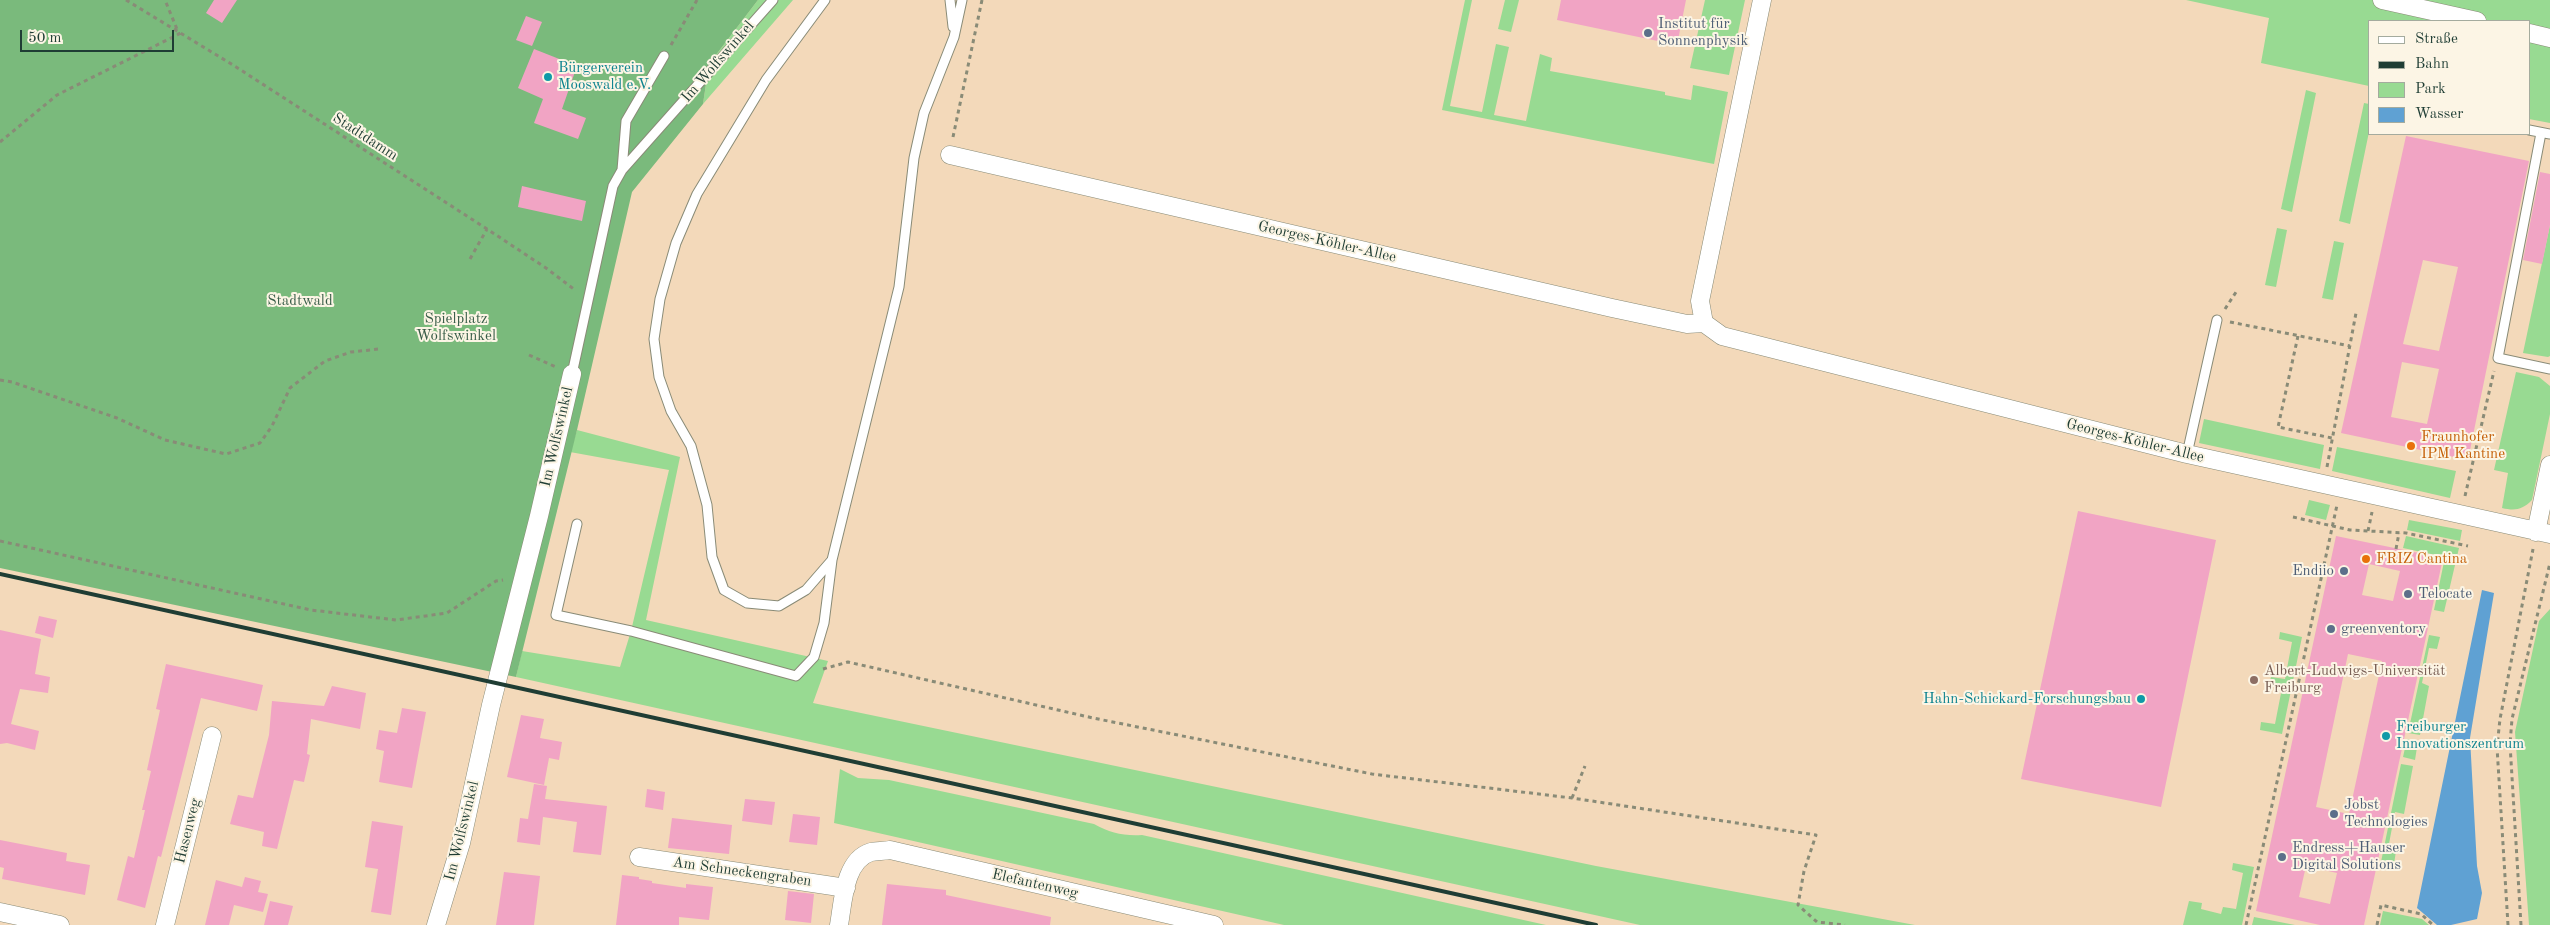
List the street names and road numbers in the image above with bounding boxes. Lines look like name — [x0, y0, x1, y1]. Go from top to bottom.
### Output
street label: Im Wolfswinkel — [678, 18, 758, 106]
street label: Stadtdamm — [329, 109, 401, 165]
street label: Georges-Köhler-Allee — [1256, 217, 1398, 267]
street label: Im Wolfswinkel — [537, 385, 577, 489]
street label: Georges-Köhler-Allee — [2064, 415, 2206, 467]
street label: Im Wolfswinkel — [441, 779, 483, 883]
street label: Hasenweg — [171, 796, 205, 866]
street label: Am Schneckengraben — [671, 853, 813, 891]
street label: Elefantenweg — [990, 865, 1080, 903]

